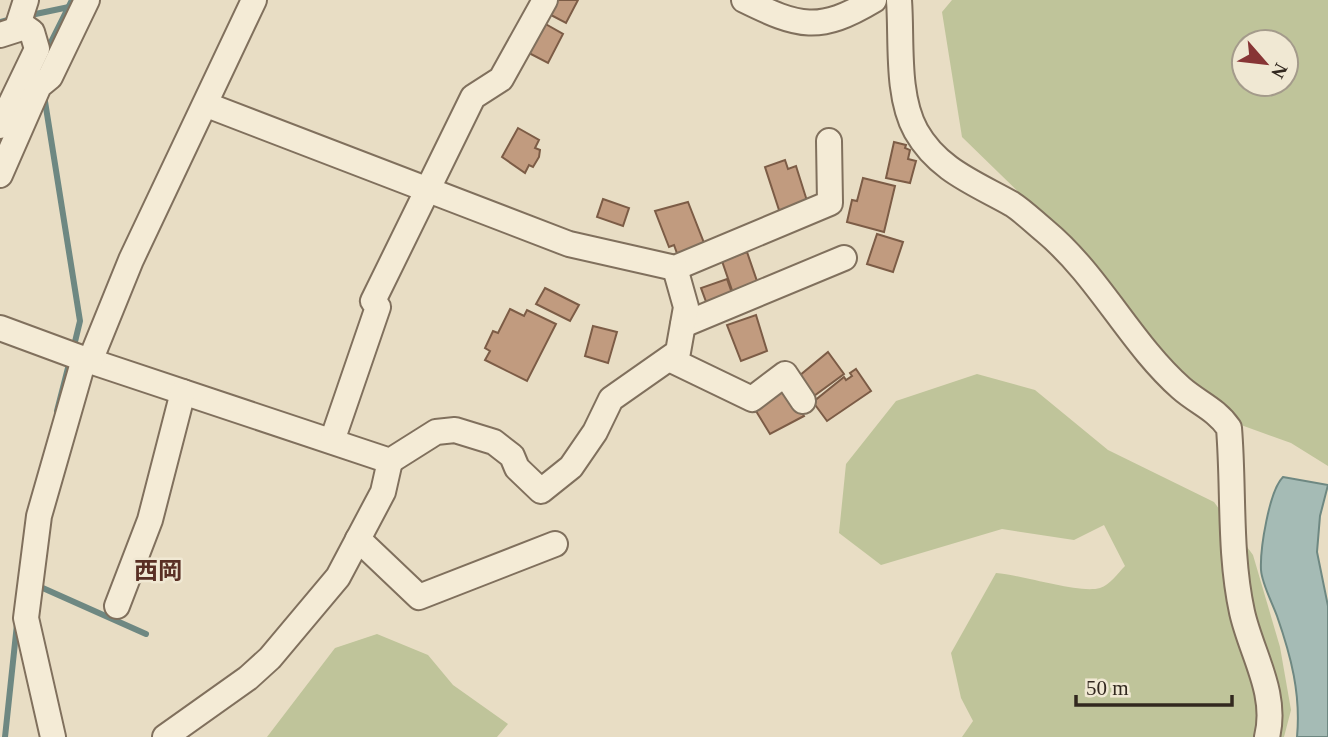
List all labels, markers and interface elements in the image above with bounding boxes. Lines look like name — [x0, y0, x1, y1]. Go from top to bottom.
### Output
north arrow — [1230, 28, 1300, 98]
text: N — [1267, 60, 1292, 82]
district label: 西岡 — [134, 558, 182, 584]
scale bar — [1076, 664, 1232, 708]
text: 50 m — [1086, 676, 1129, 700]

